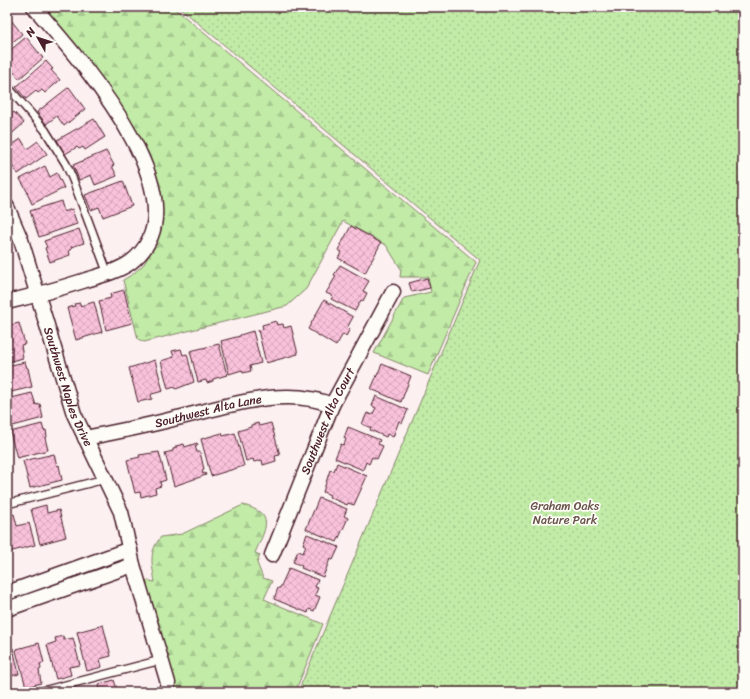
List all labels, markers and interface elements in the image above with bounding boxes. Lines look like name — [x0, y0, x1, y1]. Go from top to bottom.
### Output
north arrow — [18, 18, 58, 58]
text: N — [20, 23, 41, 42]
street label: Southwest Naples Drive — [37, 324, 99, 450]
street label: Southwest Alta Court — [294, 363, 362, 478]
street label: Southwest Alta Lane — [152, 388, 263, 434]
park label: Graham Oaks Nature Park — [531, 495, 600, 531]

